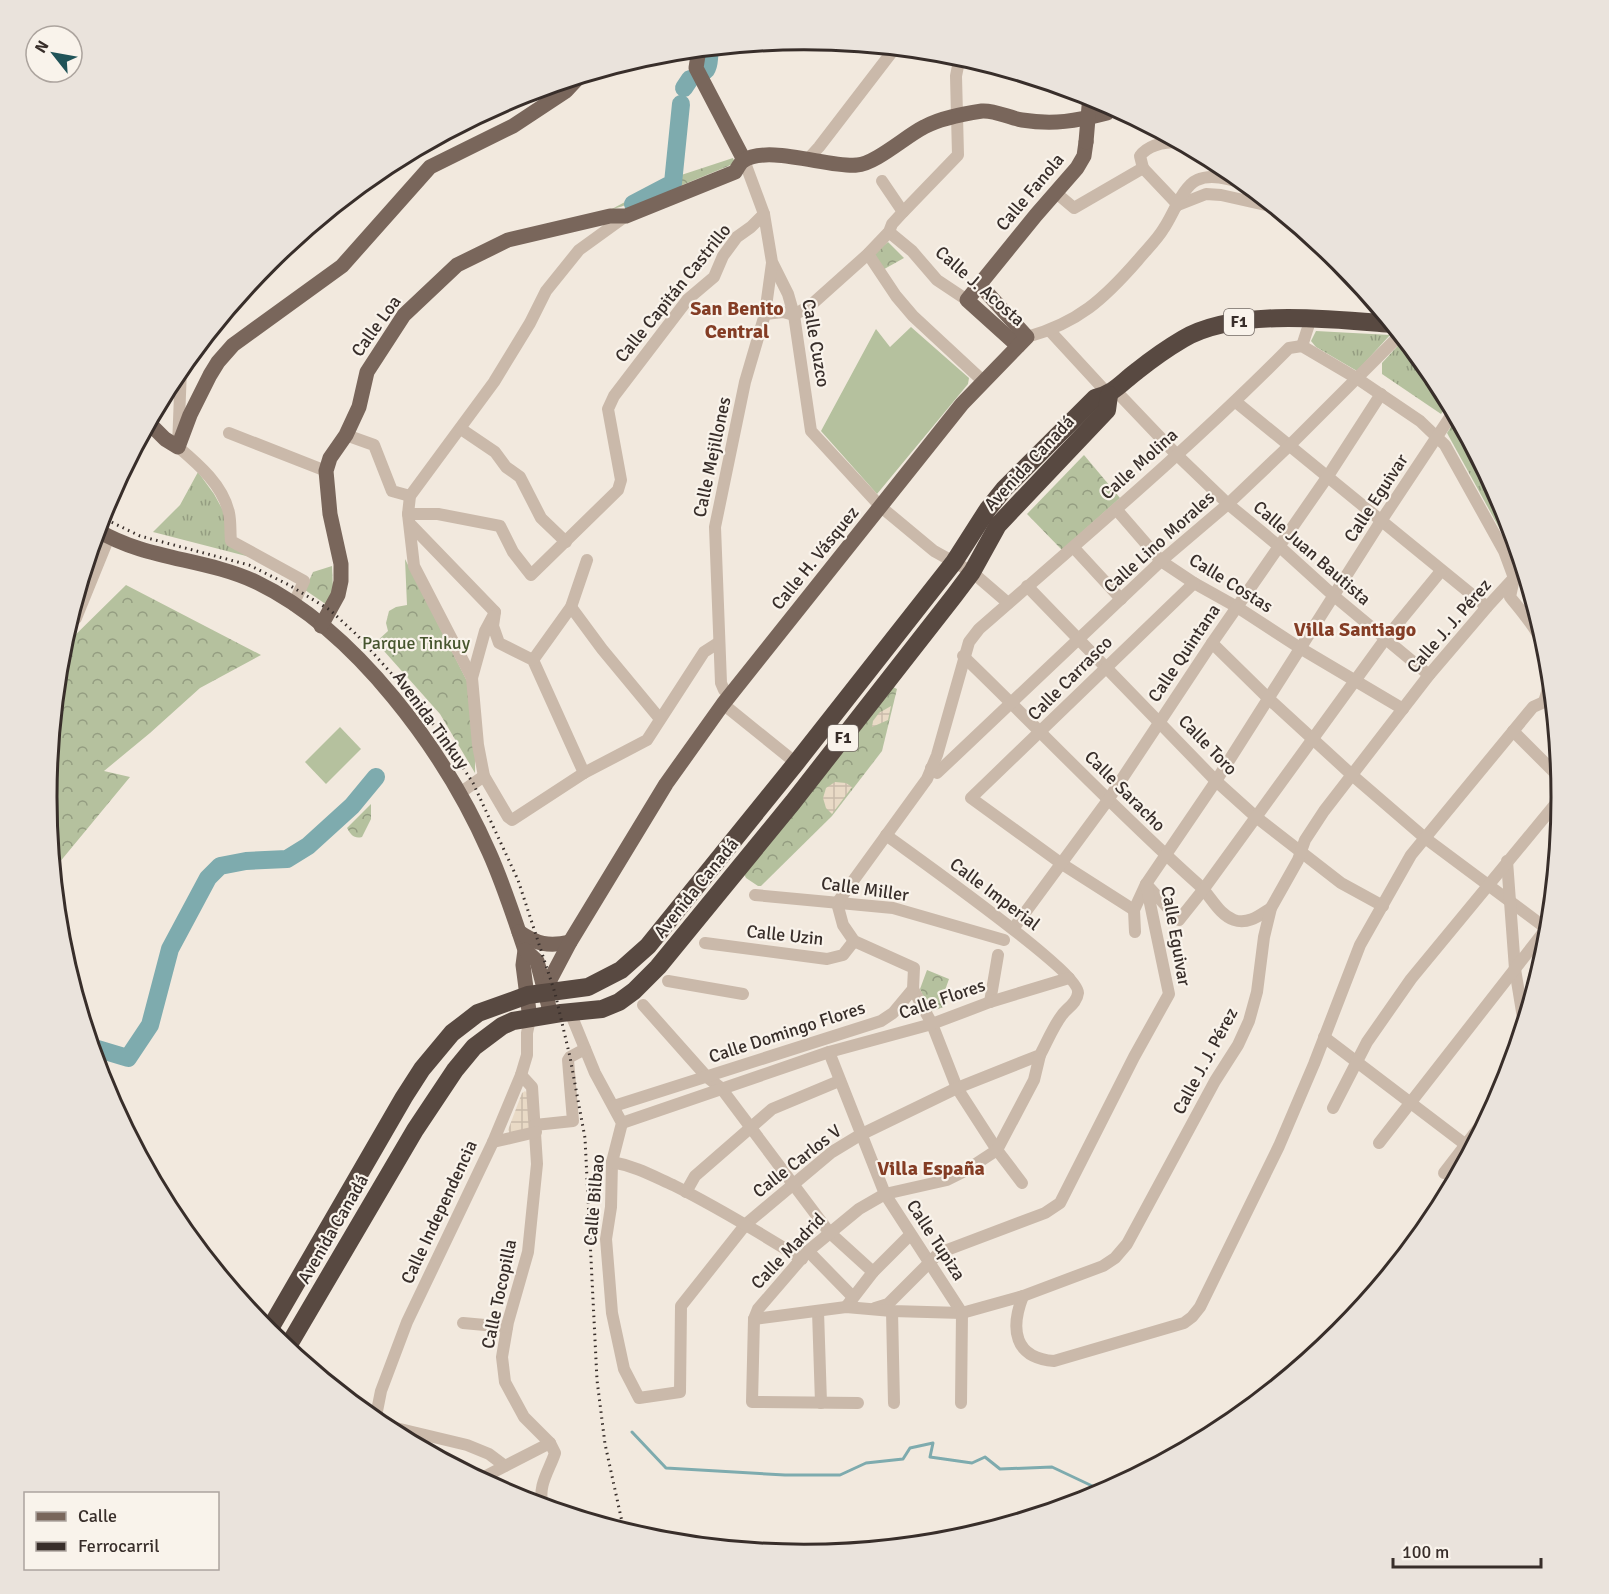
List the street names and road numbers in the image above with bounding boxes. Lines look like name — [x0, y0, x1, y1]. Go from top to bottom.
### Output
street label: Calle Fanola — [991, 149, 1069, 235]
street label: Calle Capitán Castrillo — [610, 219, 736, 367]
street label: Calle J. Acosta — [931, 241, 1029, 331]
street label: Calle Loa — [346, 291, 406, 361]
street label: Calle Cuzco — [797, 297, 835, 389]
road number: F1 — [1224, 309, 1254, 335]
street label: Calle Mejillones — [688, 395, 736, 519]
street label: Avenida Canadá — [979, 411, 1079, 515]
street label: Calle Molina — [1096, 424, 1182, 504]
street label: Calle Eguivar — [1339, 449, 1413, 546]
street label: Calle Lino Morales — [1099, 486, 1219, 598]
street label: Calle Juan Bautista — [1249, 496, 1375, 610]
street label: Calle H. Vásquez — [767, 502, 863, 614]
street label: Calle Costas — [1185, 549, 1277, 617]
street label: Calle J. J. Pérez — [1402, 574, 1496, 678]
street label: Calle Quintana — [1143, 600, 1225, 706]
street label: Calle Carrasco — [1023, 631, 1117, 725]
street label: Avenida Tinkuy — [388, 667, 474, 774]
street label: Calle Toro — [1174, 710, 1242, 780]
road number: F1 — [828, 725, 858, 751]
street label: Calle Saracho — [1080, 746, 1170, 836]
street label: Avenida Canadá — [649, 834, 743, 942]
street label: Calle Imperial — [945, 853, 1045, 935]
street label: Calle Miller — [820, 872, 911, 906]
street label: Calle Eguivar — [1156, 884, 1196, 988]
street label: Calle Uzin — [745, 920, 825, 950]
street label: Calle Flores — [896, 974, 988, 1024]
street label: Calle Domingo Flores — [706, 996, 868, 1068]
street label: Calle J. J. Pérez — [1168, 1004, 1242, 1118]
street label: Calle Carlos V — [748, 1119, 846, 1202]
street label: Calle Independencia — [396, 1137, 482, 1287]
street label: Calle Bilbao — [579, 1153, 609, 1247]
street label: Avenida Canadá — [293, 1170, 373, 1288]
street label: Calle Tupiza — [902, 1196, 970, 1284]
street label: Calle Madrid — [746, 1208, 830, 1294]
street label: Calle Tocopilla — [477, 1237, 521, 1351]

